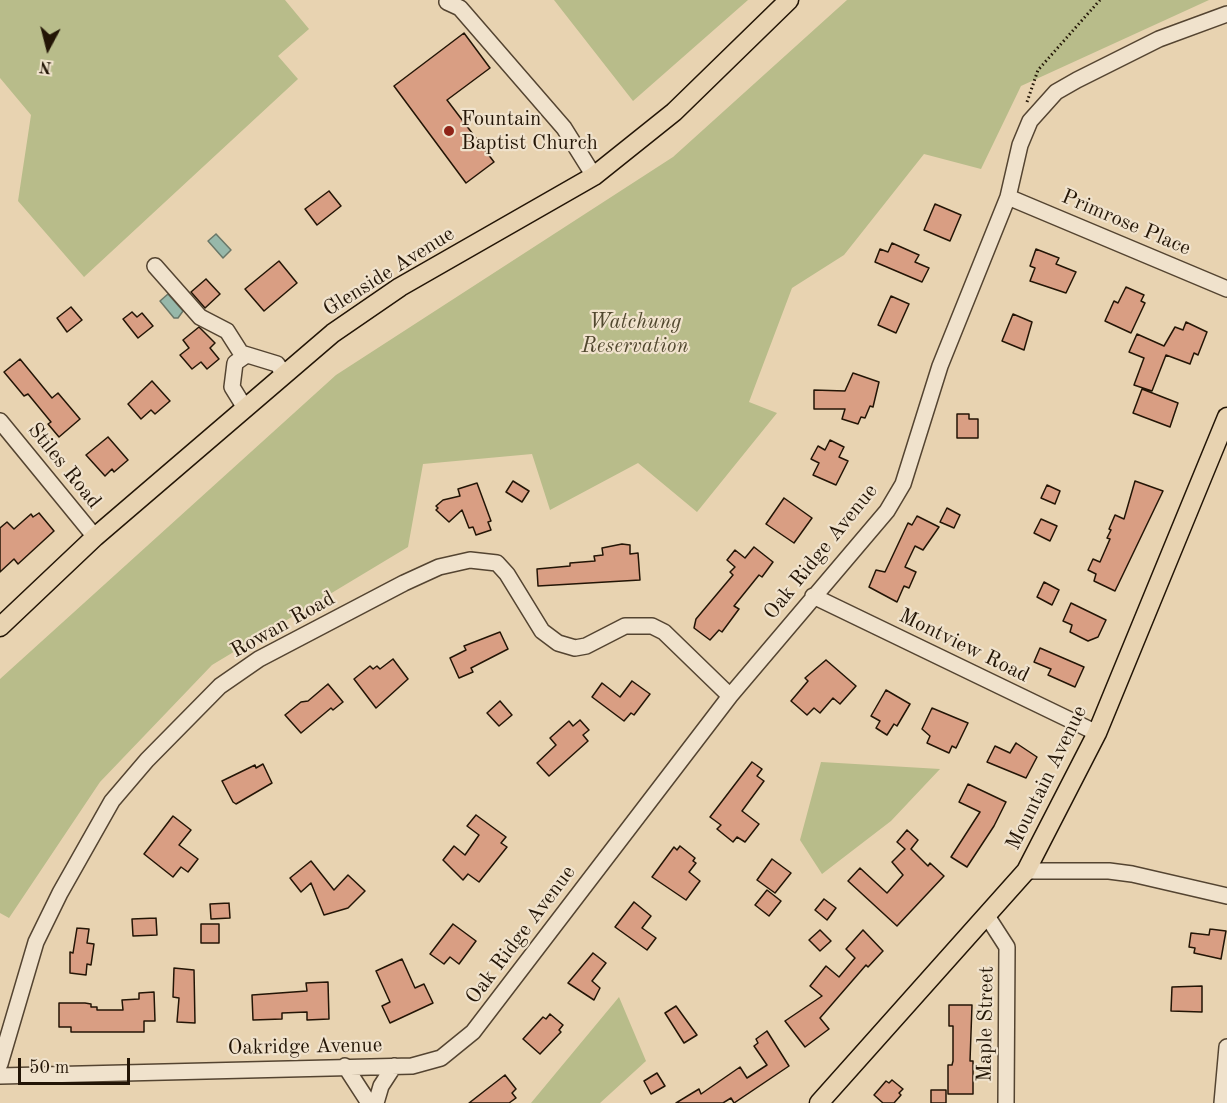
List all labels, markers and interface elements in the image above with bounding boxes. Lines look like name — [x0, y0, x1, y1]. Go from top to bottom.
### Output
north arrow — [18, 18, 78, 78]
text: N — [39, 57, 53, 75]
place label: Fountain Baptist Church — [461, 106, 598, 156]
marker: Fountain Baptist Church — [442, 124, 456, 138]
street label: Primrose Place — [1058, 184, 1194, 262]
street label: Glenside Avenue — [319, 222, 459, 322]
park label: Watchung Reservation — [582, 309, 688, 359]
street label: Stiles Road — [22, 418, 106, 514]
street label: Oak Ridge Avenue — [759, 479, 883, 625]
street label: Rowan Road — [227, 586, 339, 664]
street label: Montview Road — [895, 604, 1033, 688]
street label: Mountain Avenue — [1001, 702, 1093, 854]
street label: Oak Ridge Avenue — [461, 861, 581, 1009]
street label: Maple Street — [972, 966, 1000, 1082]
street label: Oakridge Avenue — [227, 1033, 383, 1061]
scale bar — [21, 1046, 134, 1084]
text: 50 m — [29, 1059, 69, 1077]

